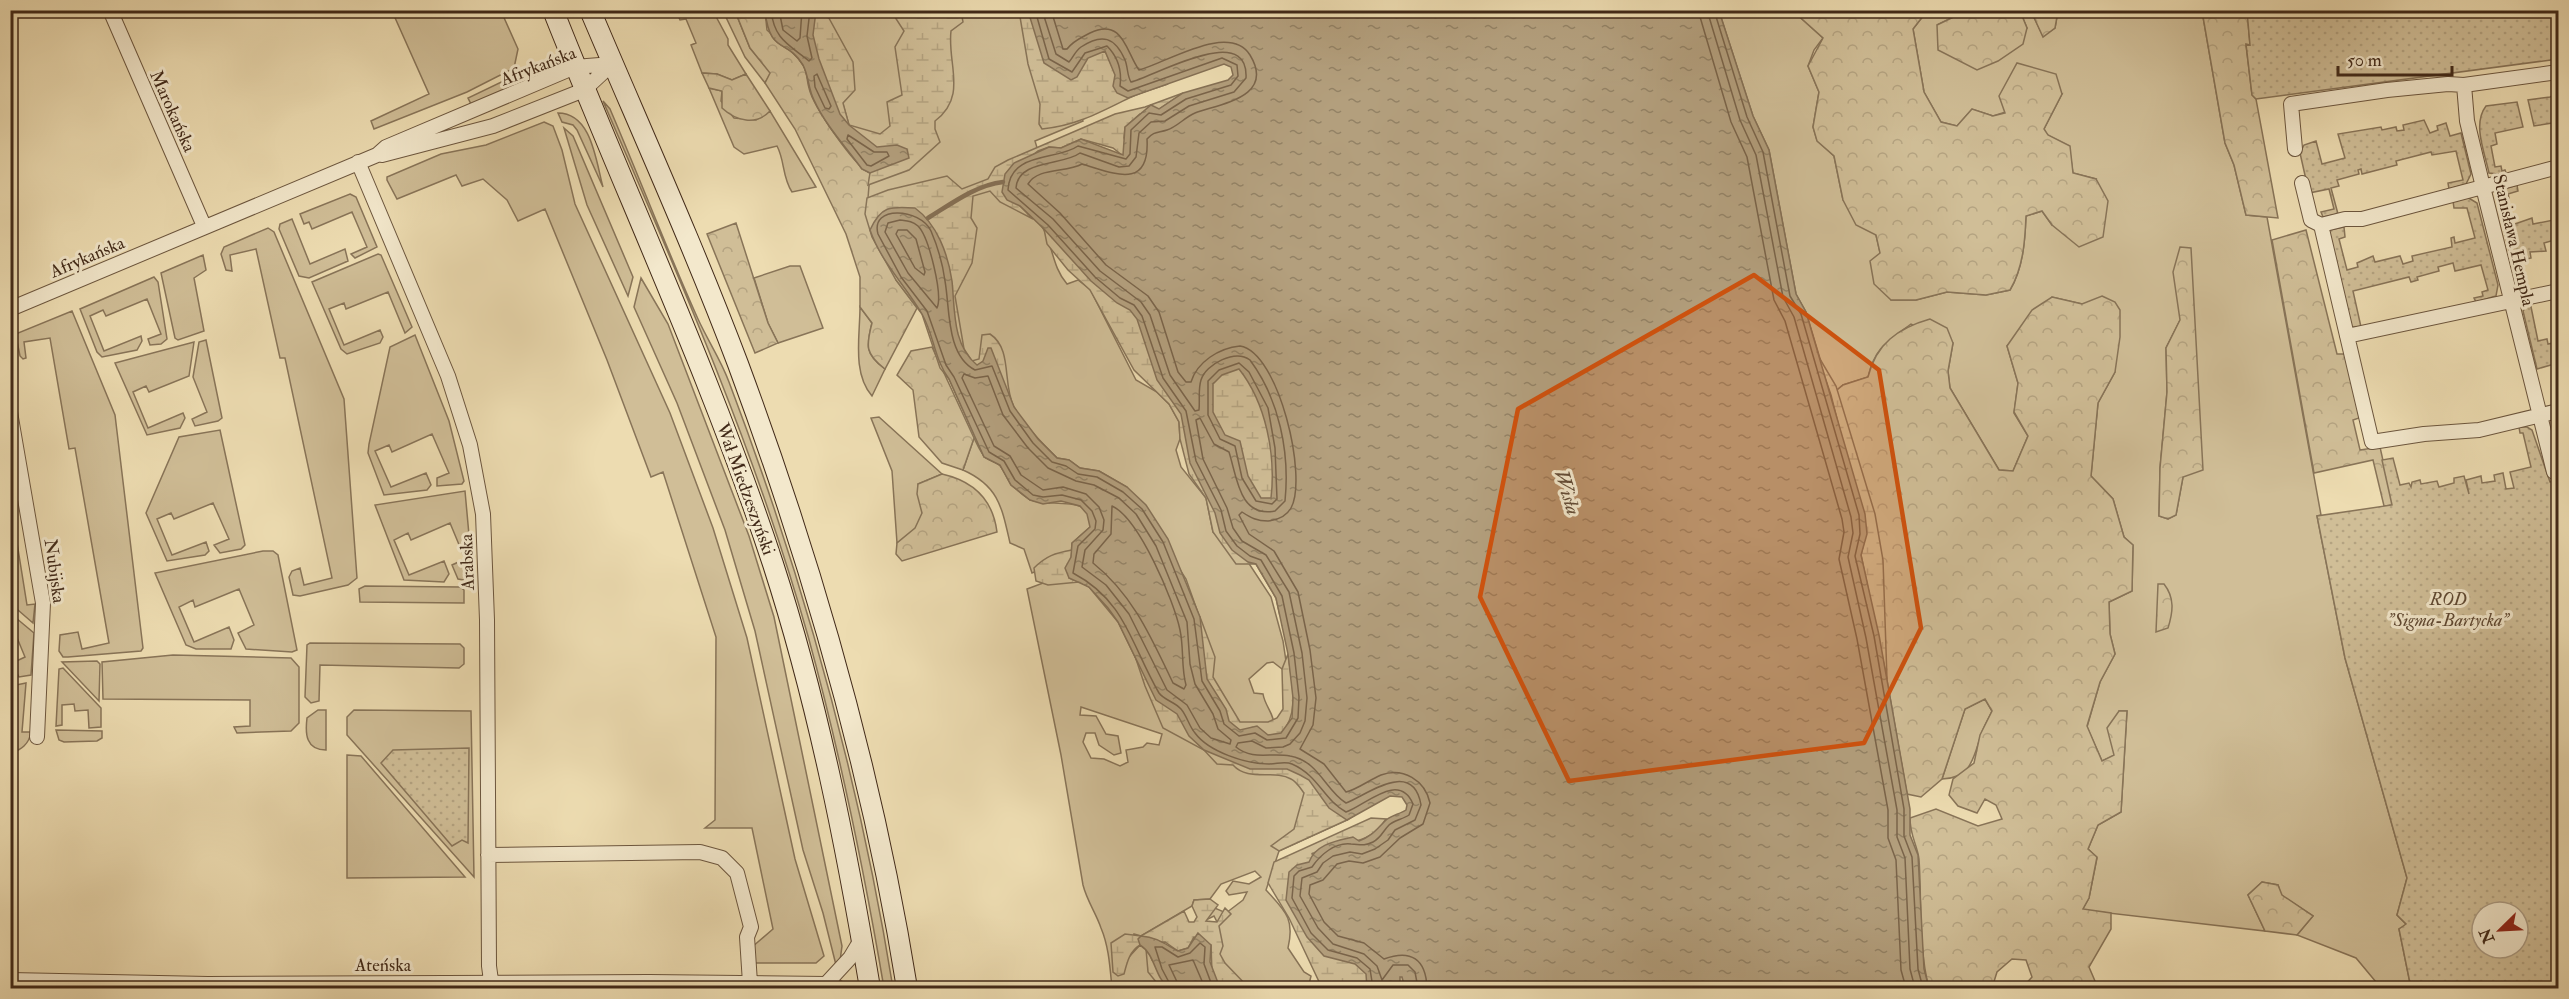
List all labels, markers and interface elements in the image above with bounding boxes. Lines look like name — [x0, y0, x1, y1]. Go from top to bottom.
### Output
scale bar — [2338, 39, 2452, 77]
street label: Afrykańska — [496, 41, 580, 92]
text: 50 m — [2347, 49, 2382, 72]
street label: Marokańska — [144, 67, 201, 156]
street label: Stanisława Hempla — [2487, 172, 2540, 309]
street label: Afrykańska — [45, 231, 129, 284]
street label: Wał Miedzeszyński — [711, 419, 780, 559]
water label: Wisła — [1549, 466, 1586, 518]
street label: Arabska — [455, 533, 480, 592]
street label: Nubijska — [39, 537, 70, 605]
park label: ROD "Sigma-Bartycka" — [2388, 588, 2510, 632]
north arrow — [2470, 900, 2530, 960]
text: N — [2475, 924, 2500, 947]
street label: Ateńska — [354, 954, 412, 977]

